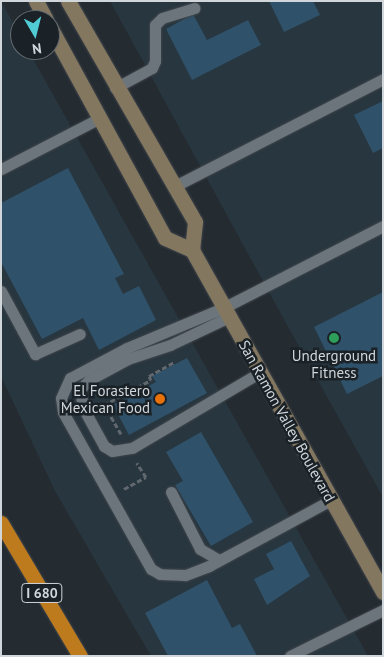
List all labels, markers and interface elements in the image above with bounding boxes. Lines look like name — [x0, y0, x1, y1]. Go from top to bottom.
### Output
north arrow — [10, 10, 60, 60]
text: N — [31, 39, 43, 58]
marker: Underground Fitness — [328, 332, 340, 344]
street label: San Ramon Valley Boulevard — [235, 337, 339, 505]
place label: Underground Fitness — [292, 346, 376, 381]
place label: El Forastero Mexican Food — [61, 381, 150, 416]
marker: El Forastero Mexican Food — [154, 393, 166, 405]
road number: I 680 — [21, 582, 63, 604]

